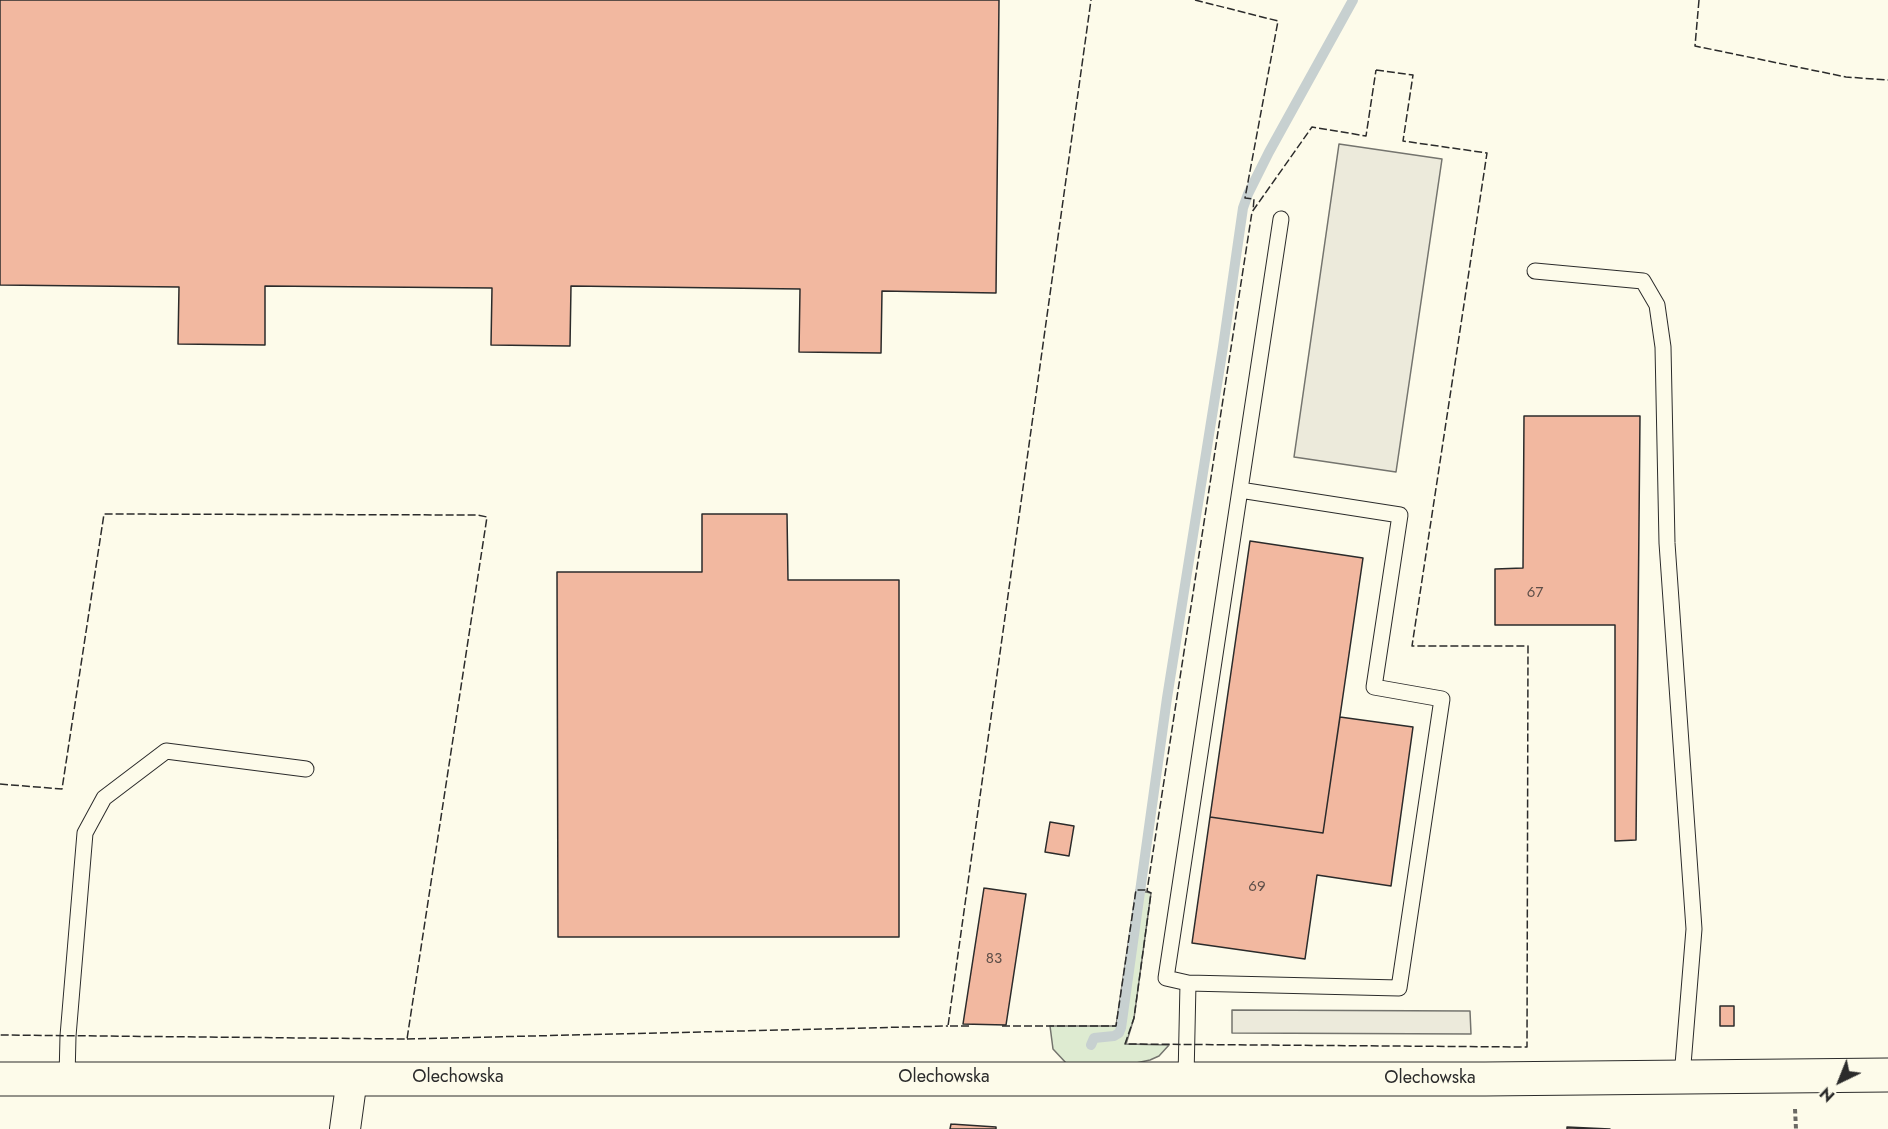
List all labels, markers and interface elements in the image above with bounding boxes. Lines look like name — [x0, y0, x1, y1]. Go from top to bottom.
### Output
house number: 67 — [1527, 584, 1543, 602]
house number: 69 — [1248, 878, 1266, 896]
house number: 83 — [986, 950, 1002, 968]
north arrow — [1810, 1051, 1870, 1111]
street label: Olechowska — [412, 1067, 504, 1089]
street label: Olechowska — [898, 1067, 990, 1089]
street label: Olechowska — [1384, 1068, 1476, 1090]
text: N — [1815, 1082, 1840, 1107]

